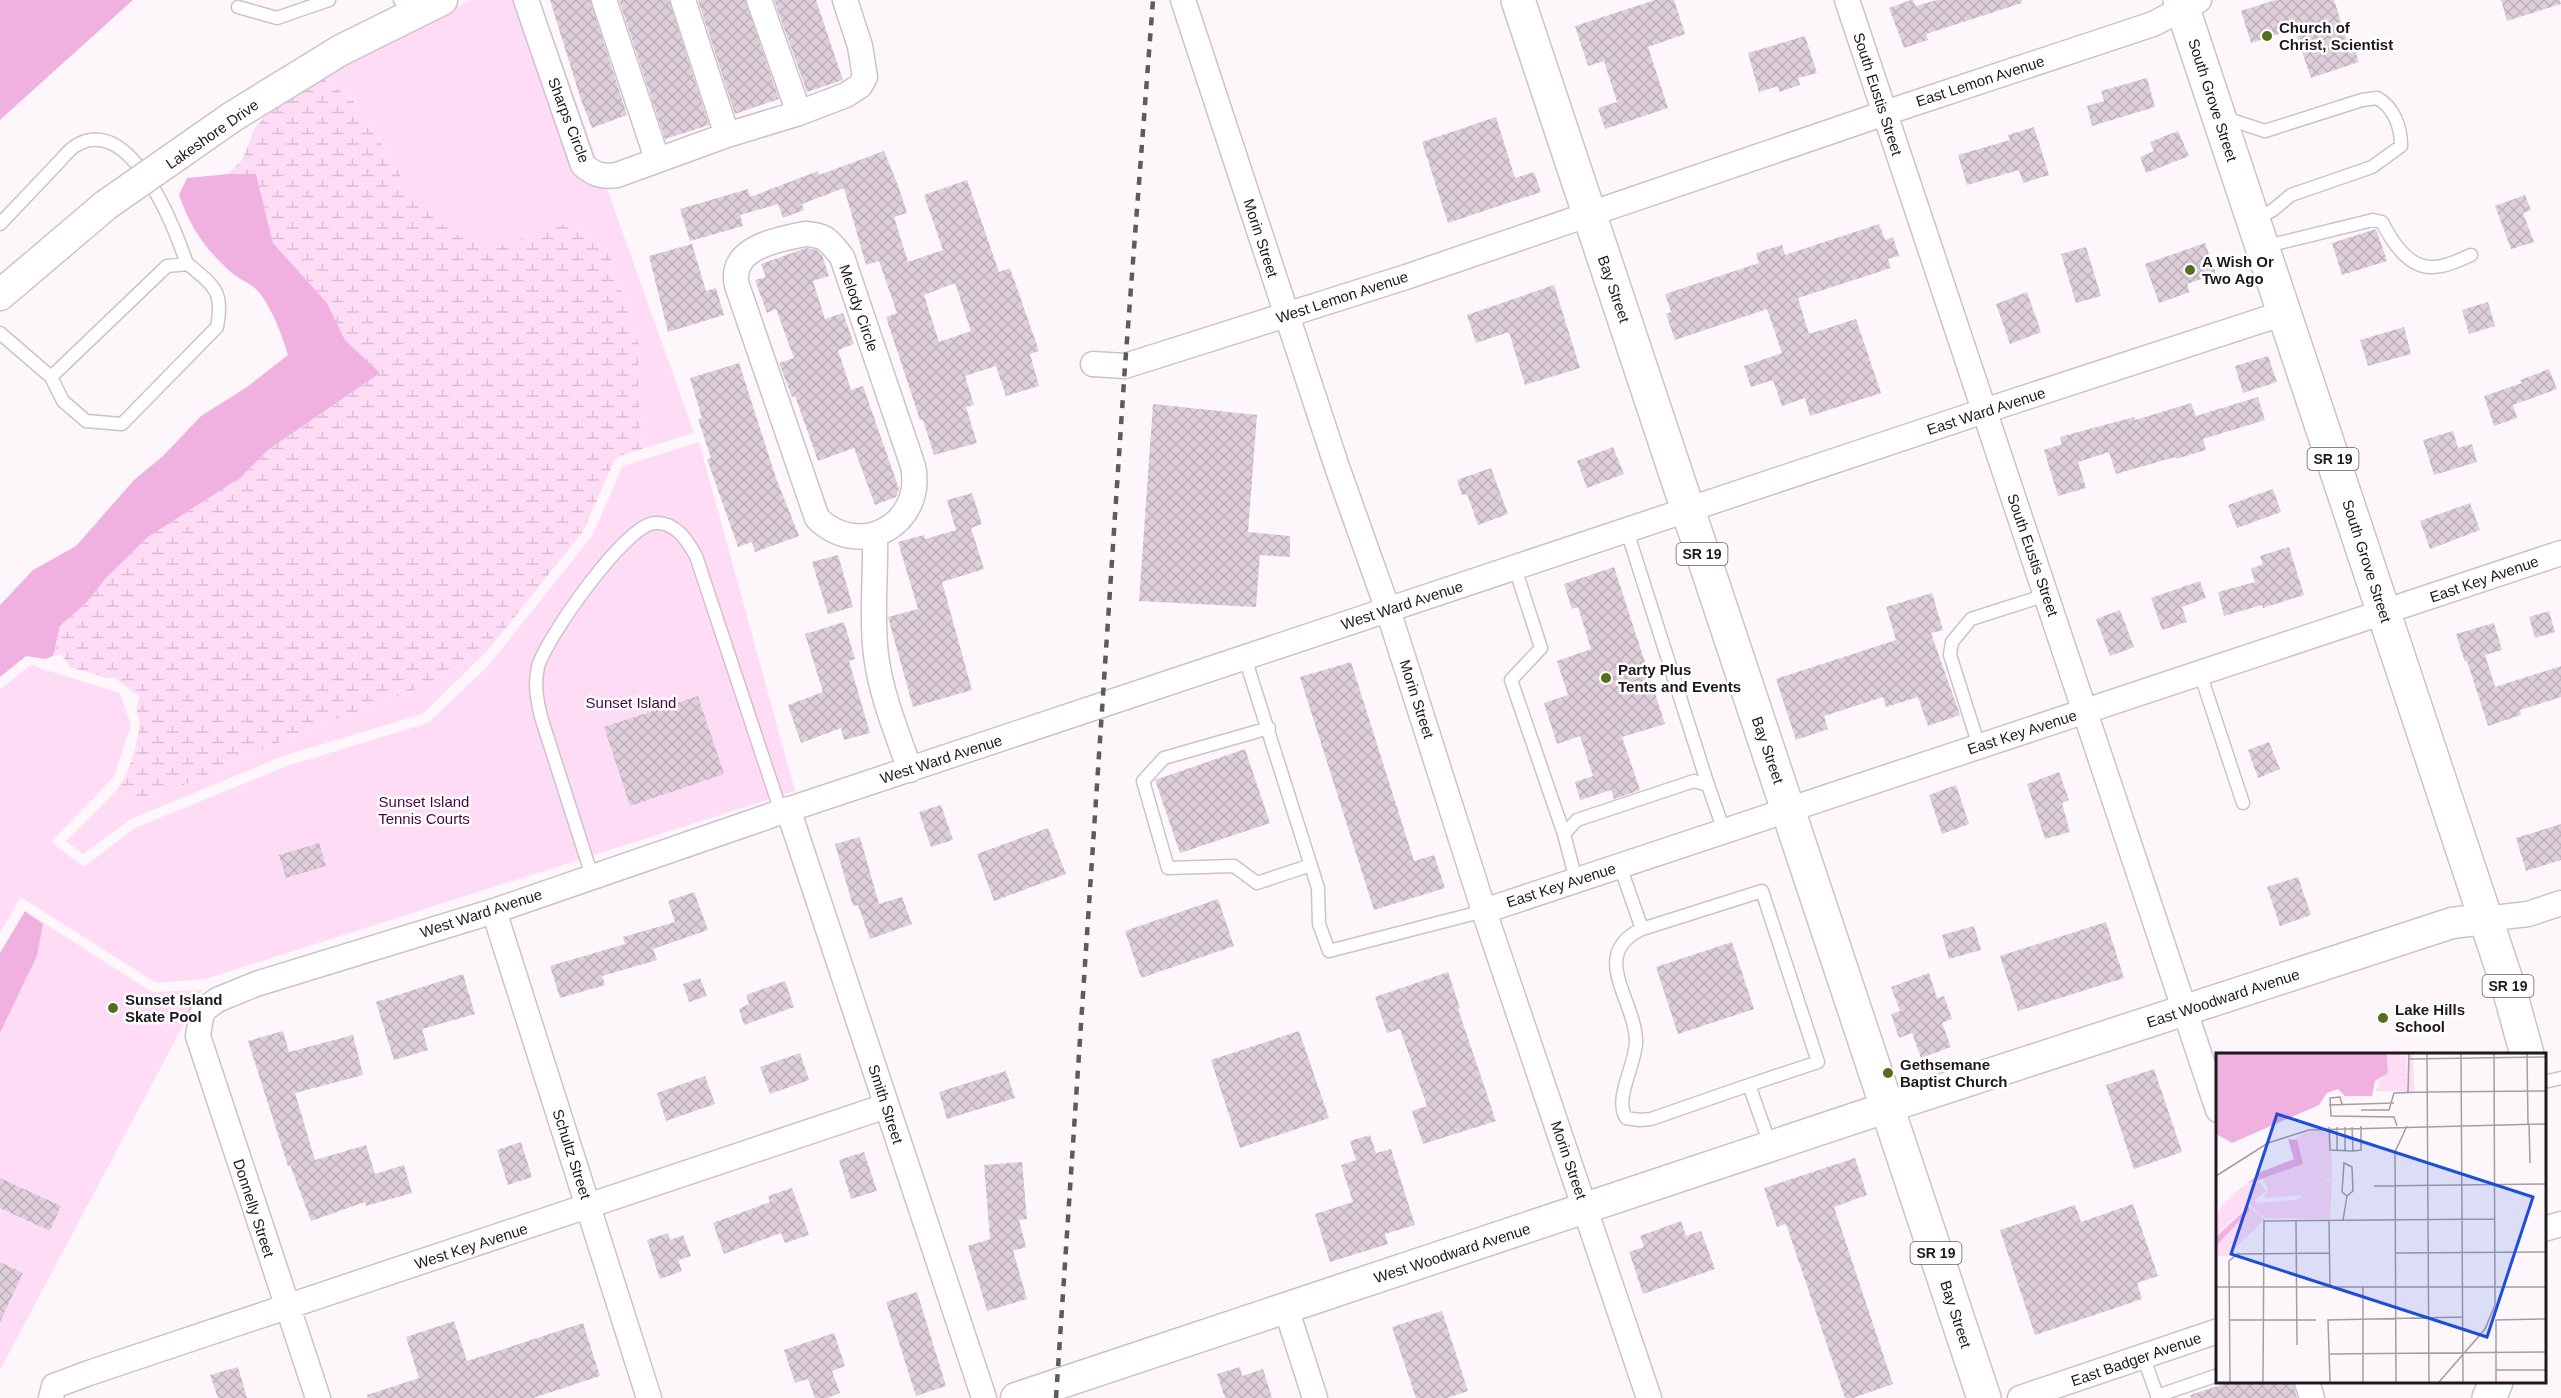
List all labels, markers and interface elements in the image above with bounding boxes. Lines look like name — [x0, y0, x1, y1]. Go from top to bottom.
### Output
place label: Church of Christ, Scientist — [2279, 19, 2393, 53]
marker: Church of Christ, Scientist — [2260, 29, 2274, 43]
street label: South Eustis Street — [1850, 30, 1906, 158]
street label: South Grove Street — [2185, 36, 2241, 164]
street label: East Lemon Avenue — [1914, 52, 2046, 110]
street label: Sharps Circle — [545, 75, 593, 165]
street label: Lakeshore Drive — [162, 96, 262, 172]
street label: Morin Street — [1240, 197, 1282, 280]
street label: Bay Street — [1595, 253, 1634, 326]
place label: A Wish Or Two Ago — [2202, 253, 2274, 287]
street label: Melody Circle — [836, 262, 882, 354]
marker: A Wish Or Two Ago — [2183, 263, 2197, 277]
street label: West Lemon Avenue — [1274, 268, 1410, 326]
street label: East Ward Avenue — [1925, 384, 2047, 438]
road number: SR 19 — [2308, 448, 2358, 470]
street label: South Eustis Street — [2004, 492, 2062, 619]
street label: South Grove Street — [2339, 497, 2395, 625]
road number: SR 19 — [1676, 543, 1728, 565]
street label: East Key Avenue — [2427, 552, 2541, 606]
street label: West Ward Avenue — [1339, 577, 1465, 633]
street label: Morin Street — [1396, 658, 1438, 741]
place label: Party Plus Tents and Events — [1618, 661, 1741, 695]
marker: Party Plus Tents and Events — [1599, 671, 1613, 685]
park label: Sunset Island — [586, 694, 676, 711]
street label: East Key Avenue — [1965, 706, 2079, 758]
street label: Bay Street — [1749, 714, 1788, 787]
street label: West Ward Avenue — [878, 731, 1004, 787]
park label: Sunset Island Tennis Courts — [378, 793, 470, 827]
street label: East Key Avenue — [1504, 859, 1618, 911]
street label: West Ward Avenue — [418, 885, 544, 941]
street label: East Woodward Avenue — [2144, 965, 2302, 1031]
road number: SR 19 — [2482, 975, 2534, 997]
place label: Sunset Island Skate Pool — [125, 991, 223, 1025]
marker: Sunset Island Skate Pool — [106, 1001, 120, 1015]
place label: Lake Hills School — [2395, 1001, 2465, 1035]
marker: Lake Hills School — [2376, 1011, 2390, 1025]
inset map — [2216, 1053, 2546, 1383]
place label: Gethsemane Baptist Church — [1900, 1056, 2008, 1090]
street label: Smith Street — [865, 1062, 907, 1147]
marker: Gethsemane Baptist Church — [1881, 1066, 1895, 1080]
street label: Schultz Street — [549, 1107, 595, 1202]
street label: Morin Street — [1548, 1119, 1591, 1202]
street label: Donnelly Street — [230, 1157, 278, 1260]
street label: West Key Avenue — [412, 1220, 530, 1272]
street label: West Woodward Avenue — [1372, 1220, 1532, 1286]
road number: SR 19 — [1910, 1242, 1962, 1264]
street label: Bay Street — [1937, 1278, 1975, 1351]
street label: East Badger Avenue — [2069, 1329, 2203, 1389]

